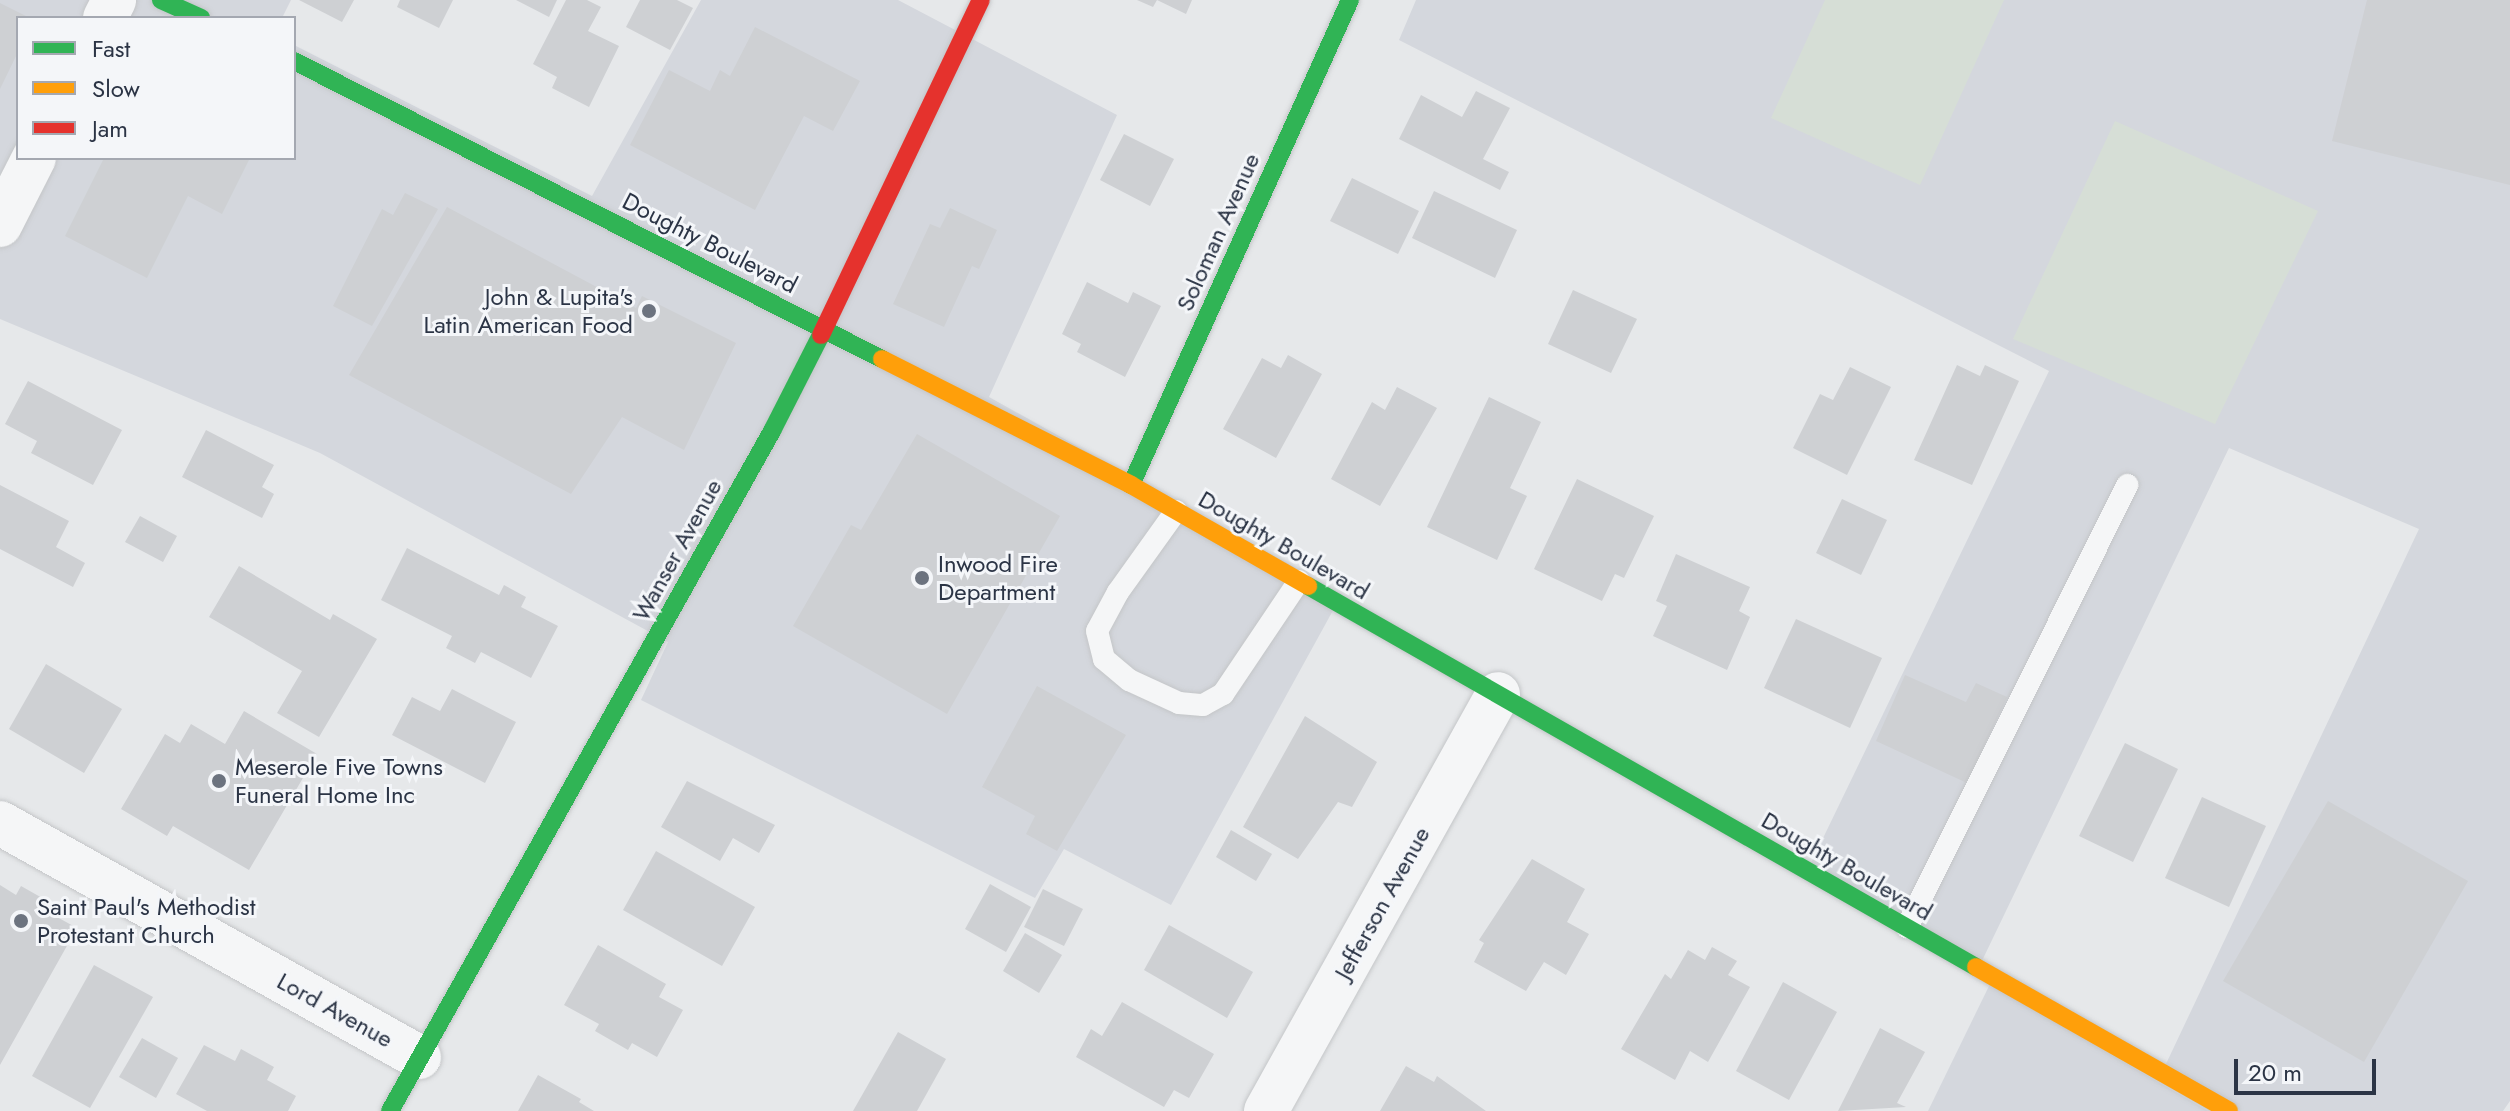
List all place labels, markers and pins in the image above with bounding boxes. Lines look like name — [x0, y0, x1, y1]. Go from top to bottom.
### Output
place label: John & Lupita's Latin American Food — [423, 283, 633, 339]
marker: John & Lupita's Latin American Food — [640, 302, 658, 320]
place label: Inwood Fire Department — [938, 550, 1058, 606]
marker: Inwood Fire Department — [913, 569, 931, 587]
place label: Meserole Five Towns Funeral Home Inc — [235, 753, 443, 809]
marker: Meserole Five Towns Funeral Home Inc — [210, 772, 228, 790]
place label: Saint Paul's Methodist Protestant Church — [37, 893, 256, 949]
marker: Saint Paul's Methodist Protestant Church — [12, 912, 30, 930]

